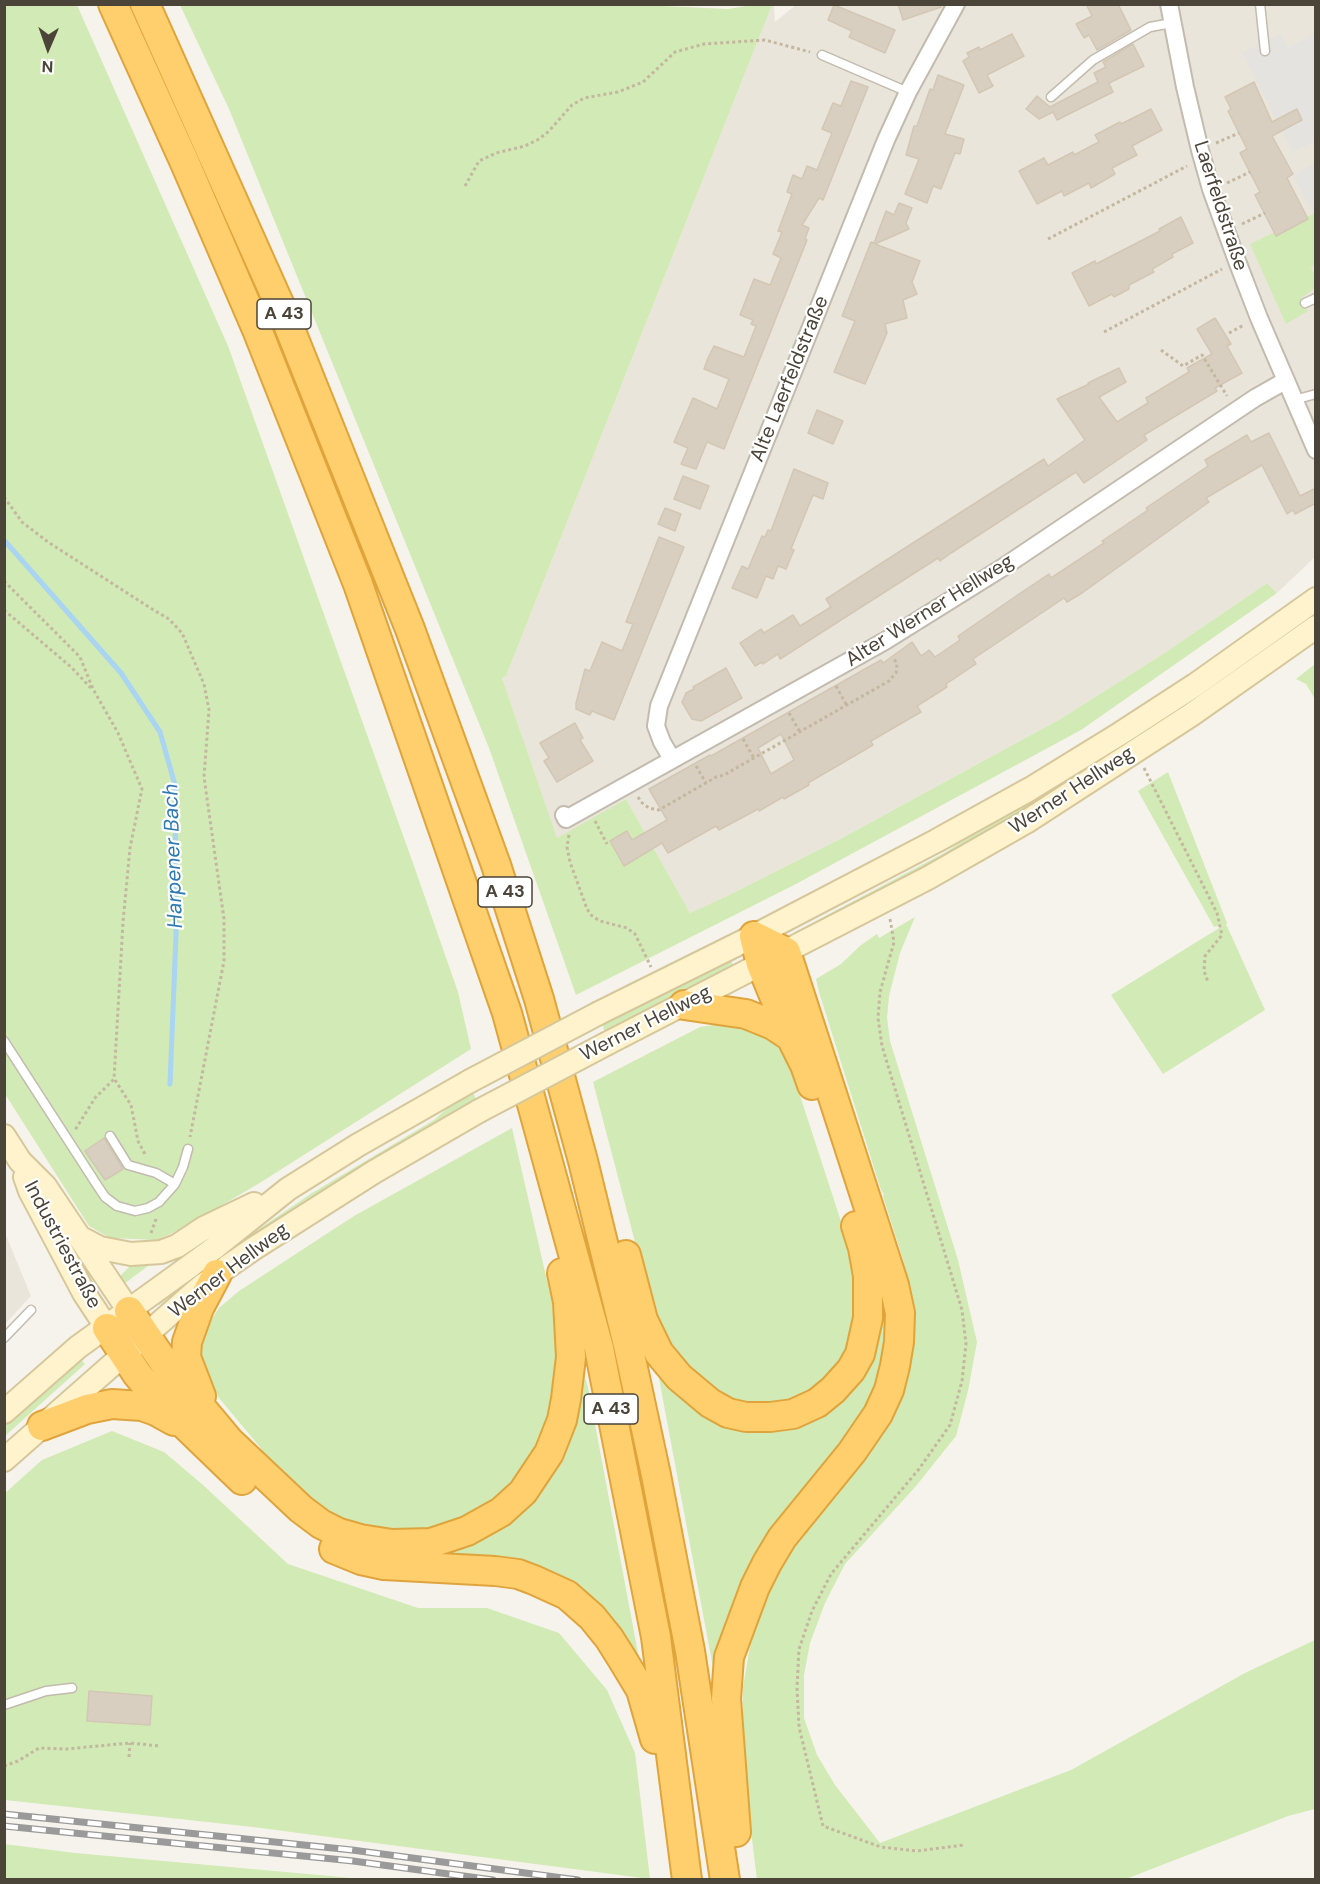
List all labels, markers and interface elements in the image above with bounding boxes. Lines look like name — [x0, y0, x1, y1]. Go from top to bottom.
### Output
north arrow — [18, 18, 78, 78]
text: N — [41, 56, 54, 77]
street label: Laerfeldstraße — [1188, 138, 1252, 274]
street label: Alte Laerfeldstraße — [746, 292, 834, 466]
road number: A 43 — [257, 299, 311, 329]
street label: Alter Werner Hellweg — [842, 550, 1018, 672]
street label: Werner Hellweg — [1005, 742, 1139, 840]
water label: Harpener Bach — [159, 783, 189, 929]
road number: A 43 — [478, 877, 532, 907]
street label: Werner Hellweg — [576, 981, 716, 1067]
street label: Industriestraße — [18, 1177, 106, 1313]
street label: Werner Hellweg — [164, 1218, 294, 1324]
road number: A 43 — [584, 1394, 638, 1424]

